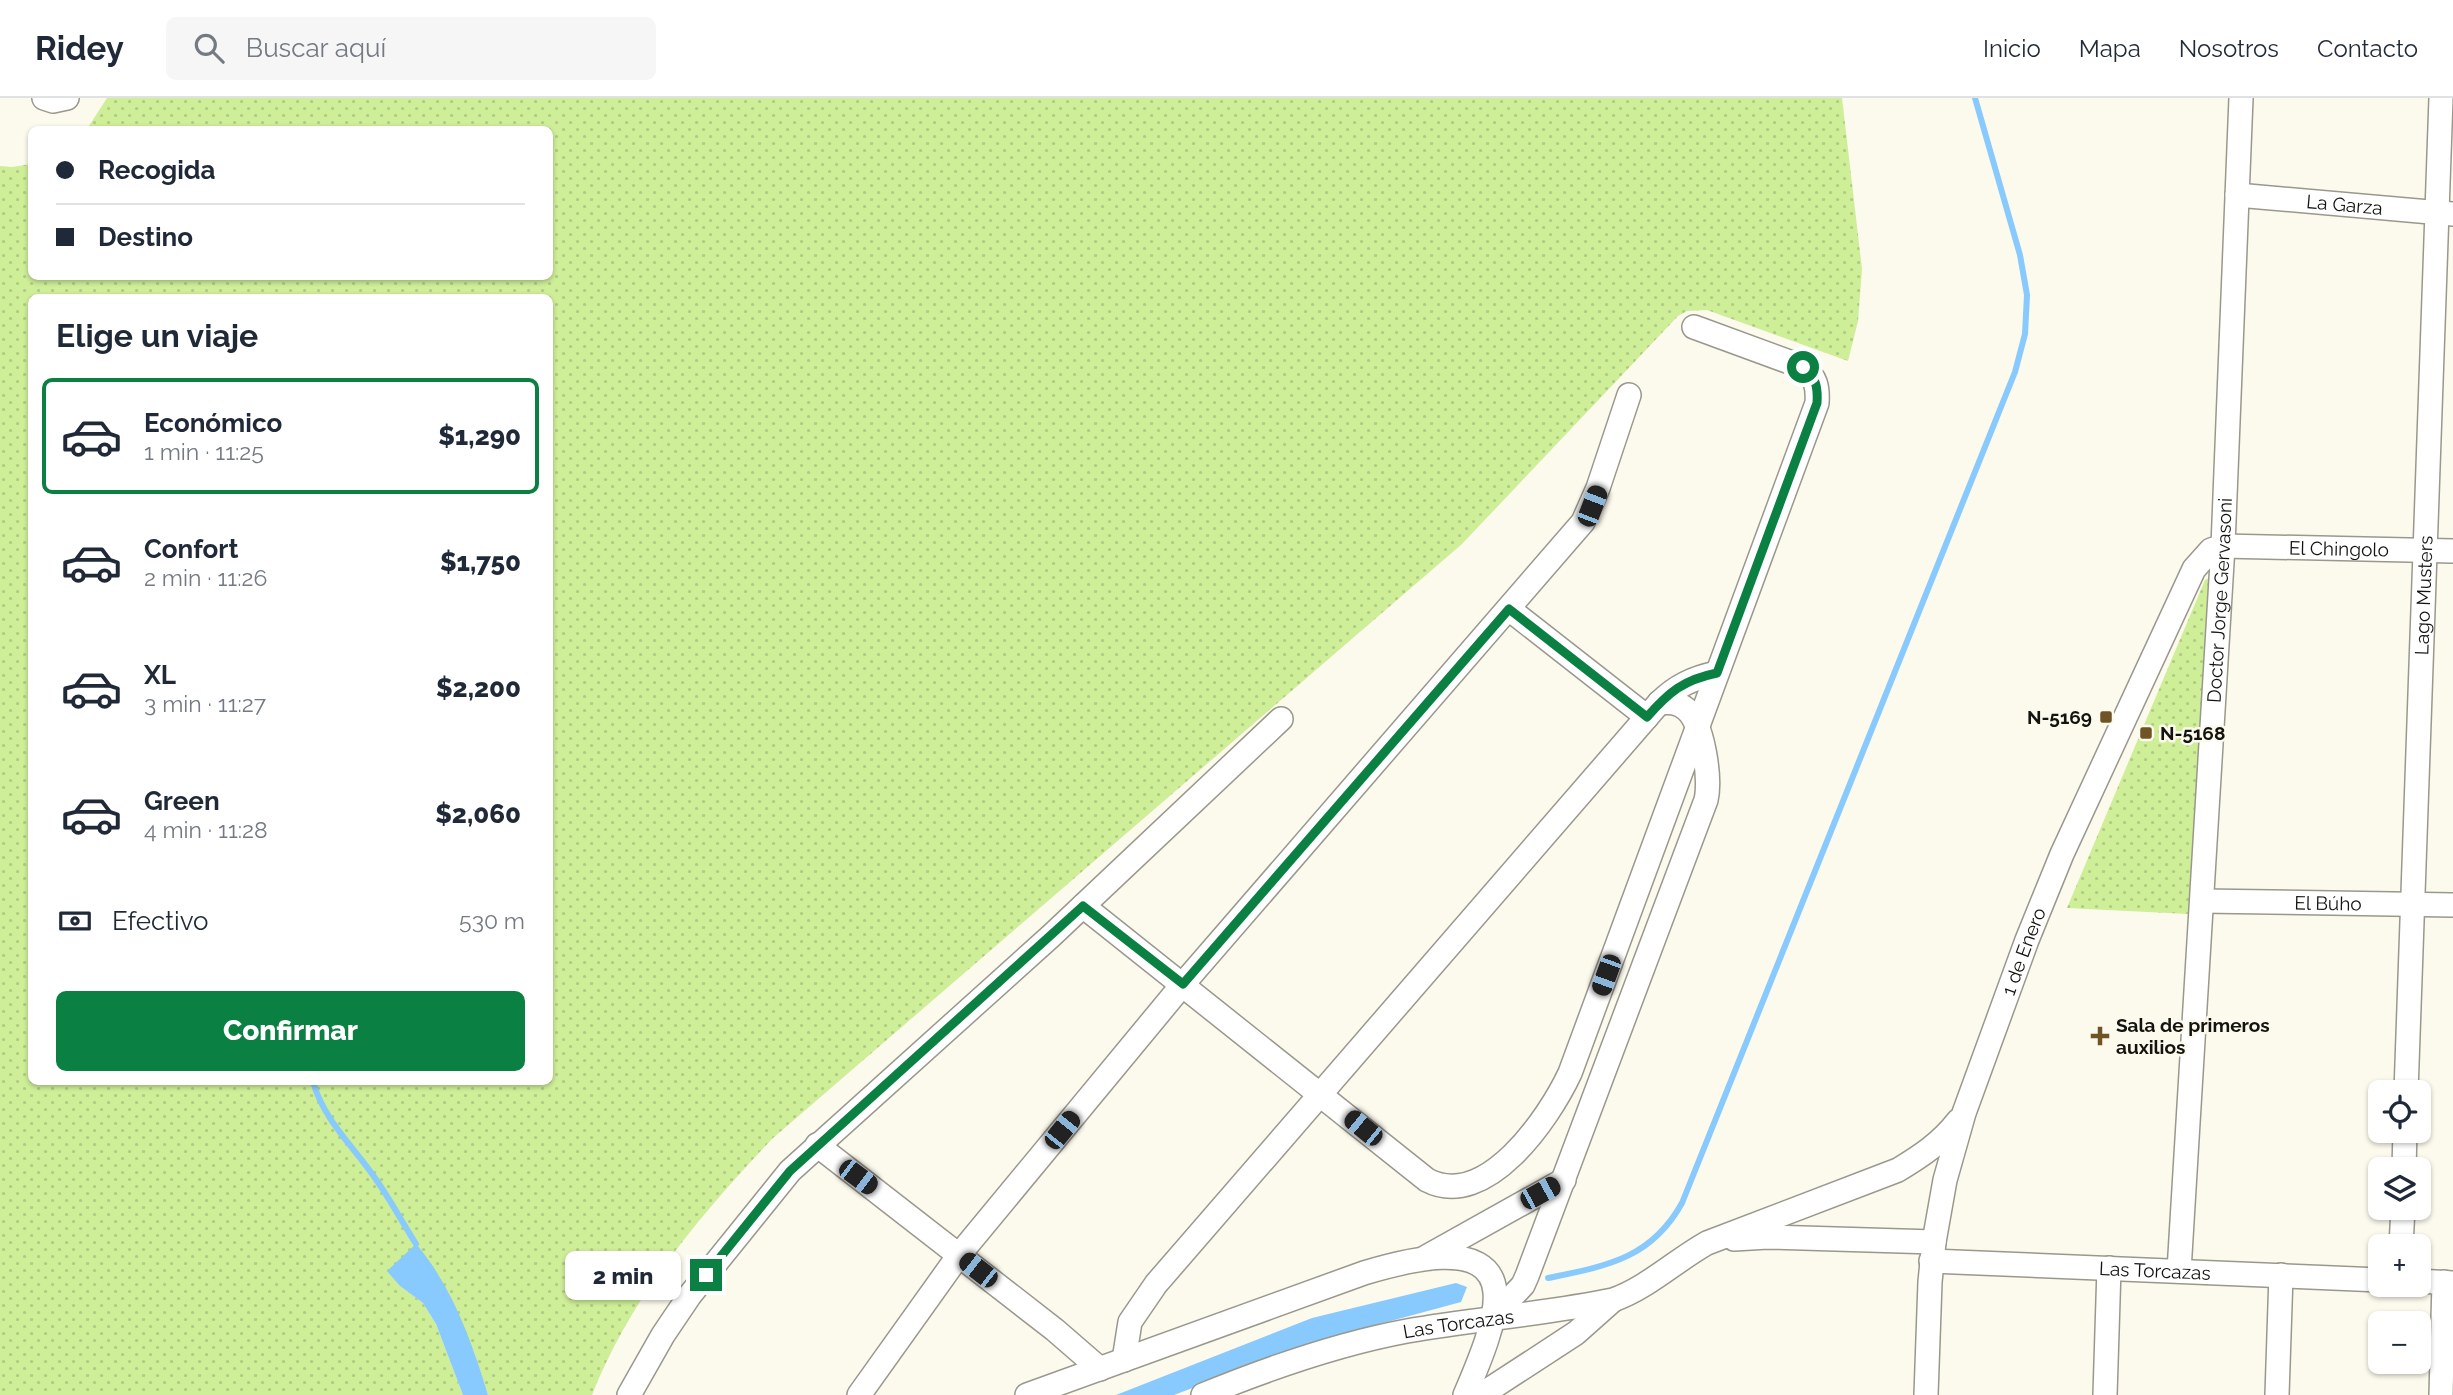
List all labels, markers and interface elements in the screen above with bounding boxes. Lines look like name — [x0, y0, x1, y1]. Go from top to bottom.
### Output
search box — [166, 17, 656, 80]
text: Ridey — [35, 29, 124, 68]
icon: search — [190, 29, 228, 67]
text: Buscar aquí — [246, 33, 386, 63]
text: Inicio — [1983, 34, 2041, 63]
text: Mapa — [2079, 34, 2141, 63]
text: Nosotros — [2179, 34, 2279, 63]
text: Contacto — [2317, 34, 2418, 63]
text: Recogida — [98, 155, 216, 185]
street label: La Garza — [2305, 190, 2384, 219]
text: Destino — [98, 222, 193, 252]
text: Elige un viaje — [56, 317, 258, 354]
route start — [1787, 351, 1819, 383]
icon: car — [60, 405, 123, 468]
text: Económico — [144, 408, 282, 438]
text: $1,290 — [438, 421, 521, 451]
text: 1 min · 11:25 — [144, 438, 264, 465]
car — [1575, 483, 1610, 529]
street label: Doctor Jorge Gervasoni — [2203, 497, 2236, 703]
icon: car — [60, 531, 123, 594]
text: Confort — [144, 534, 238, 564]
street label: Lago Musters — [2410, 535, 2437, 656]
street label: El Chingolo — [2289, 536, 2389, 561]
text: $1,750 — [440, 547, 521, 577]
text: 2 min · 11:26 — [144, 564, 267, 591]
icon: car — [60, 657, 123, 720]
text: XL — [144, 660, 176, 690]
text: $2,200 — [436, 673, 521, 703]
text: 3 min · 11:27 — [144, 690, 266, 717]
place label: N-5169 — [2027, 706, 2092, 728]
marker: N-5169 — [2098, 709, 2114, 725]
place label: N-5168 — [2160, 722, 2225, 744]
marker: N-5168 — [2138, 725, 2154, 741]
icon: car — [60, 783, 123, 846]
text: Green — [144, 786, 220, 816]
text: $2,060 — [435, 799, 521, 829]
text: 4 min · 11:28 — [144, 816, 268, 843]
street label: El Búho — [2294, 891, 2362, 915]
icon: cash — [56, 902, 94, 940]
street label: 1 de Enero — [1997, 904, 2050, 998]
text: Efectivo — [112, 906, 209, 936]
text: 530 m — [459, 907, 525, 934]
car — [1589, 952, 1624, 998]
button: Confirmar — [56, 991, 525, 1071]
place label: Sala de primeros auxilios — [2116, 1014, 2270, 1058]
marker: Sala de primeros auxilios — [2090, 1026, 2110, 1046]
map controls — [2368, 1080, 2431, 1374]
button: locate — [2368, 1080, 2431, 1143]
car — [1041, 1107, 1084, 1153]
car — [1341, 1107, 1386, 1149]
car — [835, 1156, 882, 1198]
button: layers — [2368, 1157, 2431, 1220]
car — [1517, 1174, 1564, 1212]
button: + — [2368, 1234, 2431, 1297]
car — [955, 1249, 1002, 1291]
callout: 2 min — [566, 1250, 682, 1300]
street label: Las Torcazas — [2098, 1257, 2211, 1284]
route end — [690, 1259, 722, 1291]
text: 2 min — [593, 1262, 653, 1289]
street label: Las Torcazas — [1401, 1305, 1515, 1343]
button: − — [2368, 1311, 2431, 1374]

